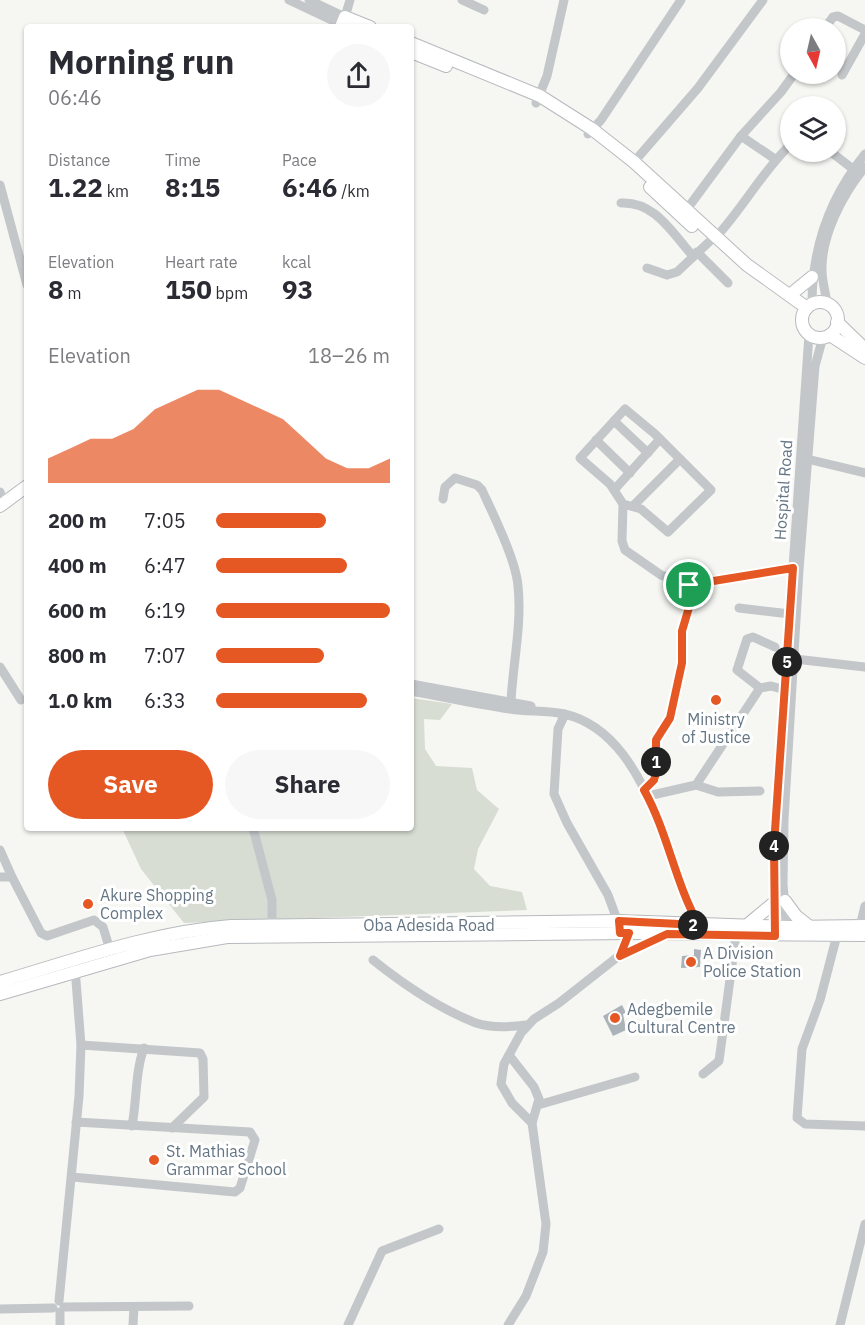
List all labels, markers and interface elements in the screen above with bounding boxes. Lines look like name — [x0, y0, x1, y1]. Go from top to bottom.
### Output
north arrow — [780, 18, 846, 84]
map controls — [780, 18, 846, 162]
text: Morning run — [48, 40, 234, 83]
button: share — [327, 44, 390, 107]
text: 06:46 — [48, 84, 102, 111]
button: layers — [780, 96, 846, 162]
text: Distance — [48, 150, 110, 170]
text: Time — [165, 150, 201, 170]
text: Pace — [282, 150, 317, 170]
text: 1.22 — [48, 170, 103, 204]
text: 8:15 — [165, 170, 220, 204]
text: 6:46 — [282, 170, 337, 204]
text: km — [103, 181, 129, 201]
text: /km — [337, 181, 370, 201]
text: Elevation — [48, 252, 114, 272]
text: Heart rate — [165, 252, 238, 272]
text: kcal — [282, 252, 311, 272]
text: 8 — [48, 272, 64, 306]
text: 150 — [165, 272, 212, 306]
text: 93 — [282, 272, 313, 306]
text: m — [64, 283, 81, 303]
text: bpm — [212, 283, 248, 303]
text: Elevation — [48, 342, 131, 369]
text: 18–26 m — [308, 342, 390, 369]
street label: Hospital Road — [770, 439, 796, 541]
text: 200 m — [48, 507, 107, 534]
text: 7:05 — [144, 507, 186, 534]
text: 400 m — [48, 552, 107, 579]
text: 6:47 — [144, 552, 186, 579]
pin — [663, 559, 714, 610]
icon: arrive — [672, 568, 705, 601]
text: 600 m — [48, 597, 107, 624]
text: 6:19 — [144, 597, 186, 624]
text: 800 m — [48, 642, 107, 669]
text: 7:07 — [144, 642, 186, 669]
pin: 5 — [772, 647, 802, 677]
text: 5 — [782, 652, 792, 672]
text: 1.0 km — [48, 687, 112, 714]
text: 6:33 — [144, 687, 186, 714]
marker: Ministry of Justice — [709, 693, 723, 707]
place label: Ministry of Justice — [681, 709, 751, 747]
pin: 1 — [641, 747, 671, 777]
button: Save — [48, 750, 213, 819]
button: Share — [225, 750, 390, 819]
text: 1 — [651, 752, 661, 772]
pin: 4 — [759, 831, 789, 861]
text: 4 — [769, 836, 779, 856]
place label: Akure Shopping Complex — [100, 885, 214, 923]
marker: Akure Shopping Complex — [81, 897, 95, 911]
pin: 2 — [678, 910, 708, 940]
street label: Oba Adesida Road — [363, 915, 495, 935]
text: 2 — [688, 915, 698, 935]
place label: A Division Police Station — [703, 943, 801, 981]
marker: A Division Police Station — [684, 955, 698, 969]
place label: Adegbemile Cultural Centre — [627, 999, 736, 1037]
marker: Adegbemile Cultural Centre — [608, 1011, 622, 1025]
place label: St. Mathias Grammar School — [166, 1141, 286, 1179]
marker: St. Mathias Grammar School — [147, 1153, 161, 1167]

